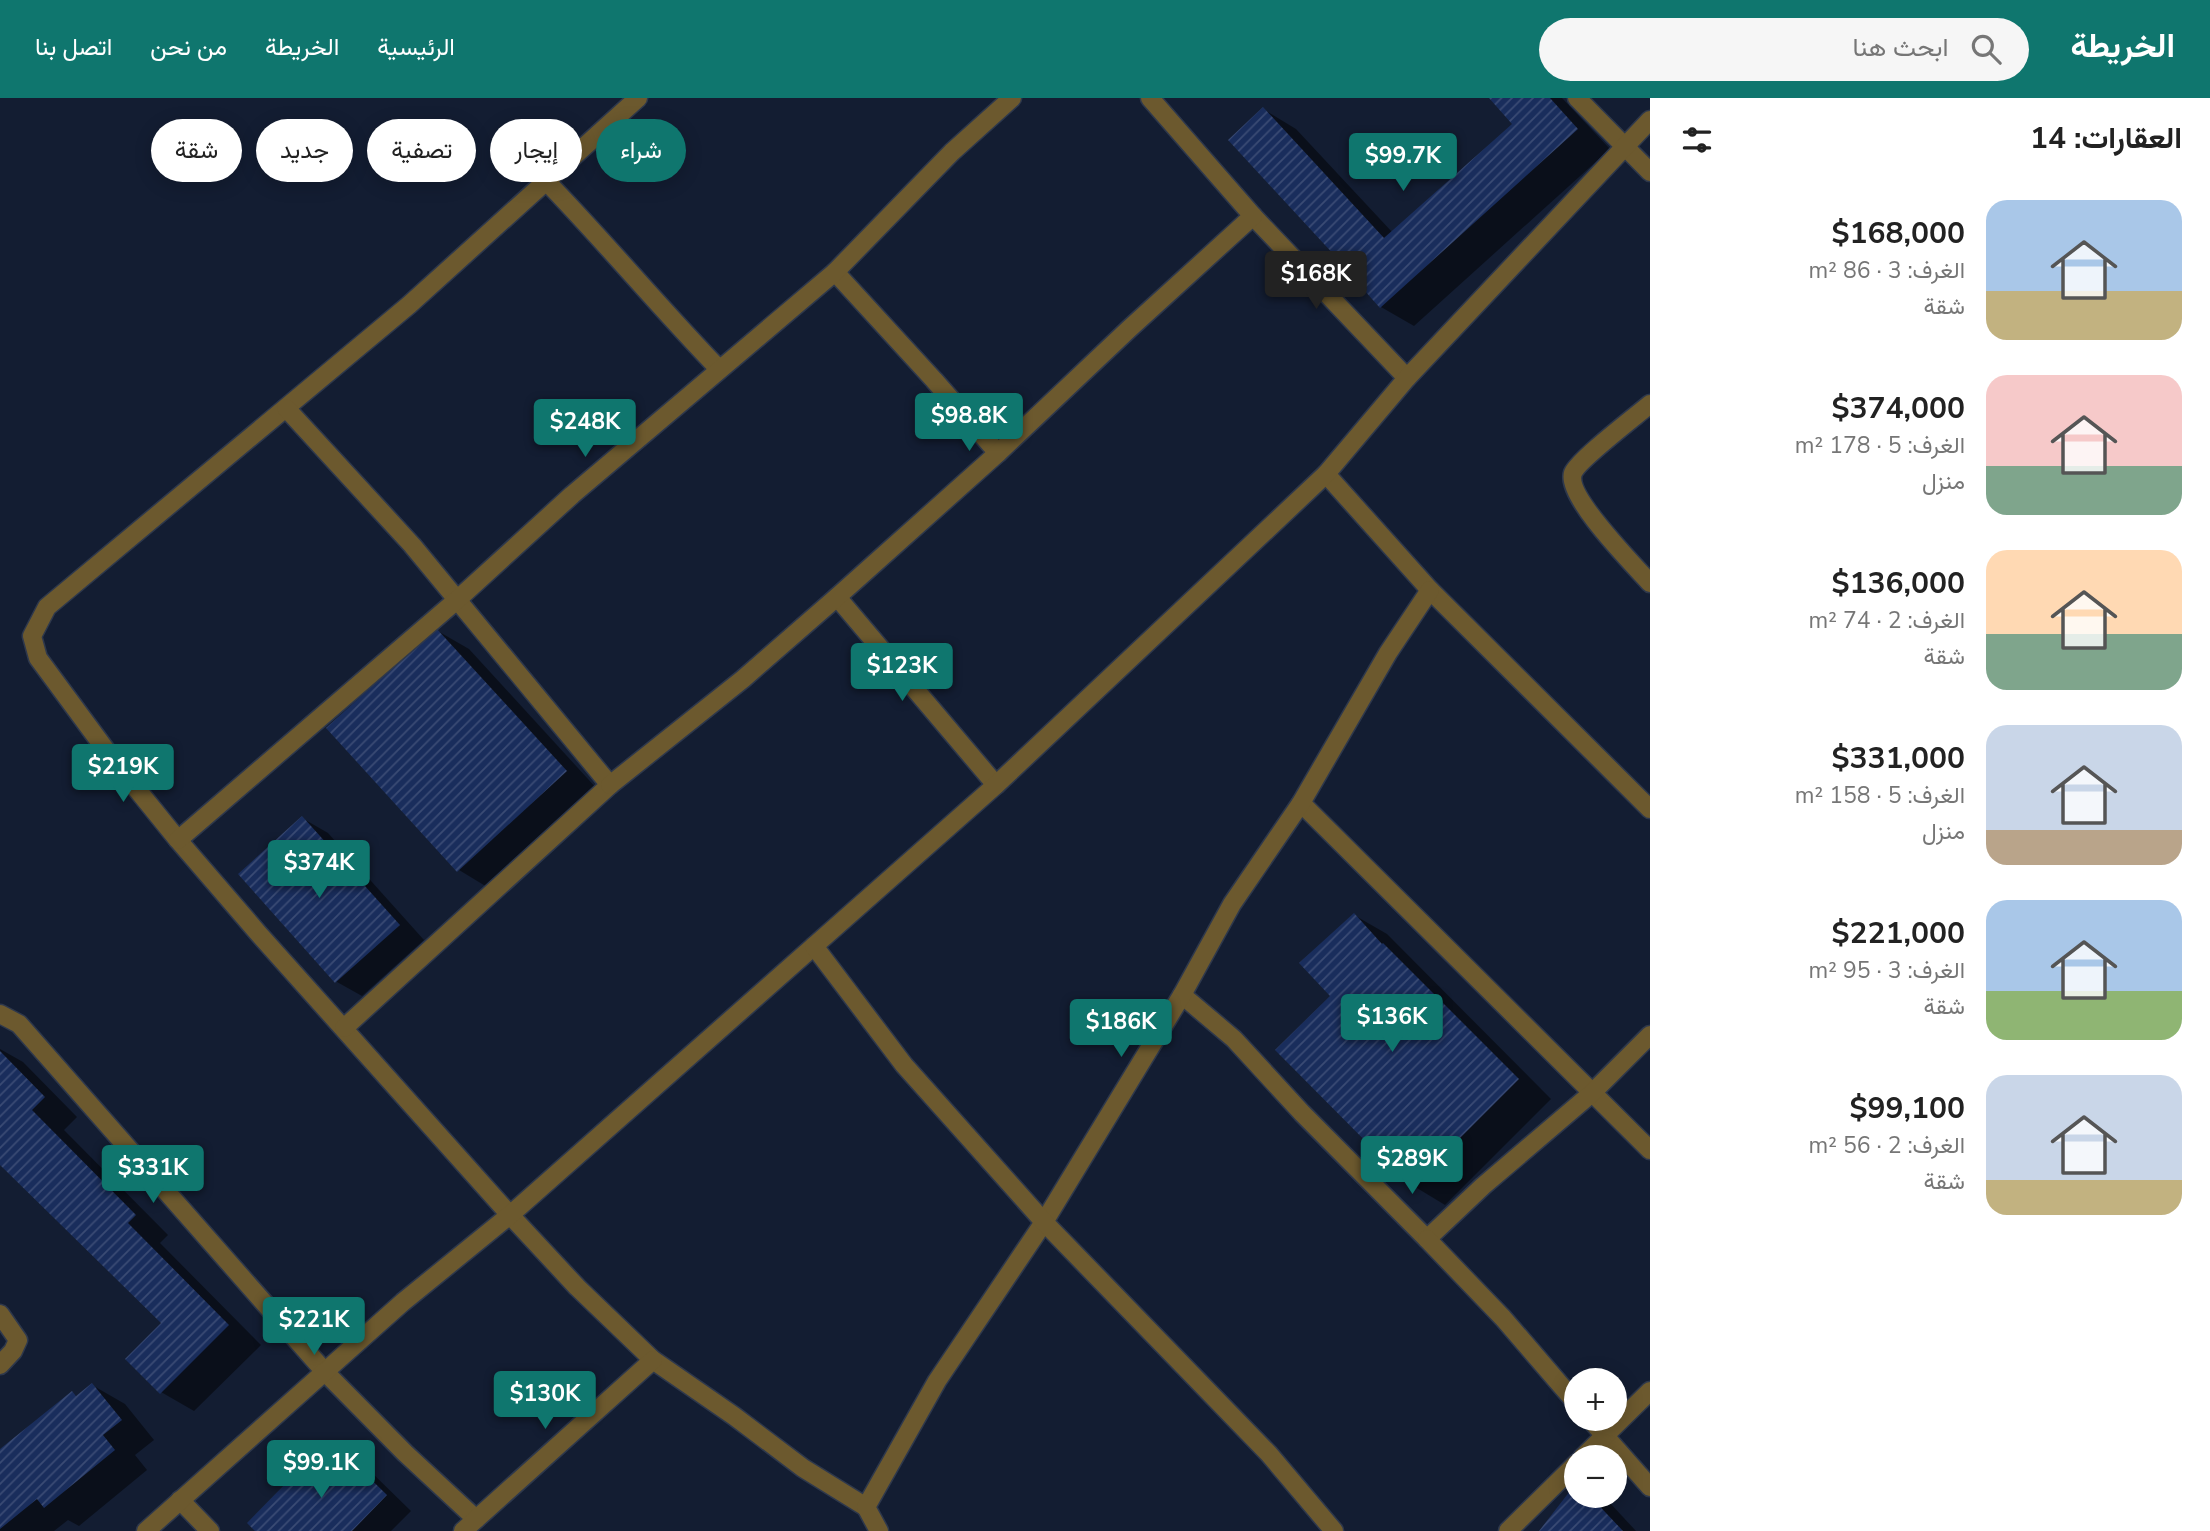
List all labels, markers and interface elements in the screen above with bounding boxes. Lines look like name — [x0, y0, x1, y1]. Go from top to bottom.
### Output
search box — [1539, 18, 2029, 81]
text: الخريطة — [2071, 24, 2175, 69]
text: ابحث هنا — [1853, 30, 1949, 65]
icon: search — [1967, 30, 2005, 68]
text: اتصل بنا — [35, 31, 112, 63]
text: من نحن — [150, 31, 227, 63]
text: الخريطة — [265, 31, 339, 63]
text: الرئيسية — [377, 31, 455, 63]
text: العقارات: 14 — [2030, 118, 2182, 159]
chip: شقة — [151, 119, 242, 182]
chip: جديد — [256, 119, 353, 182]
chip: تصفية — [367, 119, 476, 182]
chip: إيجار — [490, 119, 582, 182]
chip: شراء — [596, 119, 686, 182]
icon: filters — [1678, 121, 1716, 159]
pin: $99.7K — [1346, 134, 1460, 193]
text: $99.7K — [1365, 140, 1441, 171]
text: $168,000 — [1832, 213, 1965, 254]
icon: home — [2042, 228, 2126, 312]
pin: $168K — [1267, 252, 1365, 311]
text: الغرف: 3 · 86 m² — [1809, 255, 1965, 286]
text: $168K — [1281, 258, 1351, 289]
text: شقة — [1923, 291, 1965, 322]
text: $374,000 — [1832, 388, 1965, 429]
pin: $98.8K — [912, 394, 1026, 453]
pin: $248K — [536, 400, 634, 459]
text: $98.8K — [931, 400, 1007, 431]
icon: home — [2042, 403, 2126, 487]
text: $248K — [550, 406, 620, 437]
text: الغرف: 5 · 178 m² — [1795, 430, 1965, 461]
text: منزل — [1922, 466, 1965, 497]
text: $136,000 — [1832, 563, 1965, 604]
icon: home — [2042, 578, 2126, 662]
text: الغرف: 2 · 74 m² — [1809, 605, 1965, 636]
text: شقة — [1923, 641, 1965, 672]
pin: $123K — [853, 644, 951, 703]
text: $123K — [867, 650, 937, 681]
text: $331,000 — [1832, 738, 1965, 779]
pin: $219K — [74, 744, 172, 804]
text: $219K — [88, 751, 158, 782]
icon: home — [2042, 753, 2126, 837]
text: الغرف: 5 · 158 m² — [1795, 780, 1965, 811]
text: منزل — [1922, 816, 1965, 847]
pin: $374K — [270, 840, 368, 900]
text: $374K — [284, 847, 354, 878]
text: $221,000 — [1832, 913, 1965, 954]
icon: home — [2042, 928, 2126, 1012]
text: الغرف: 3 · 95 m² — [1809, 955, 1965, 986]
text: شقة — [1923, 991, 1965, 1022]
pin: $136K — [1343, 995, 1441, 1054]
pin: $186K — [1072, 1000, 1170, 1059]
text: $136K — [1357, 1001, 1427, 1032]
text: $186K — [1086, 1006, 1156, 1037]
text: $99,100 — [1850, 1088, 1965, 1129]
icon: home — [2042, 1103, 2126, 1187]
text: الغرف: 2 · 56 m² — [1809, 1130, 1965, 1161]
pin: $289K — [1363, 1136, 1461, 1196]
text: $289K — [1377, 1143, 1447, 1174]
pin: $331K — [104, 1146, 202, 1205]
text: $331K — [118, 1152, 188, 1183]
text: شقة — [1923, 1166, 1965, 1197]
pin: $221K — [265, 1298, 363, 1357]
text: $221K — [279, 1304, 349, 1335]
map controls — [1564, 1368, 1627, 1508]
button: + — [1564, 1368, 1627, 1431]
pin: $130K — [496, 1372, 594, 1431]
text: $130K — [510, 1378, 580, 1409]
pin: $99.1K — [264, 1440, 378, 1500]
button: − — [1564, 1445, 1627, 1508]
text: $99.1K — [283, 1447, 359, 1478]

